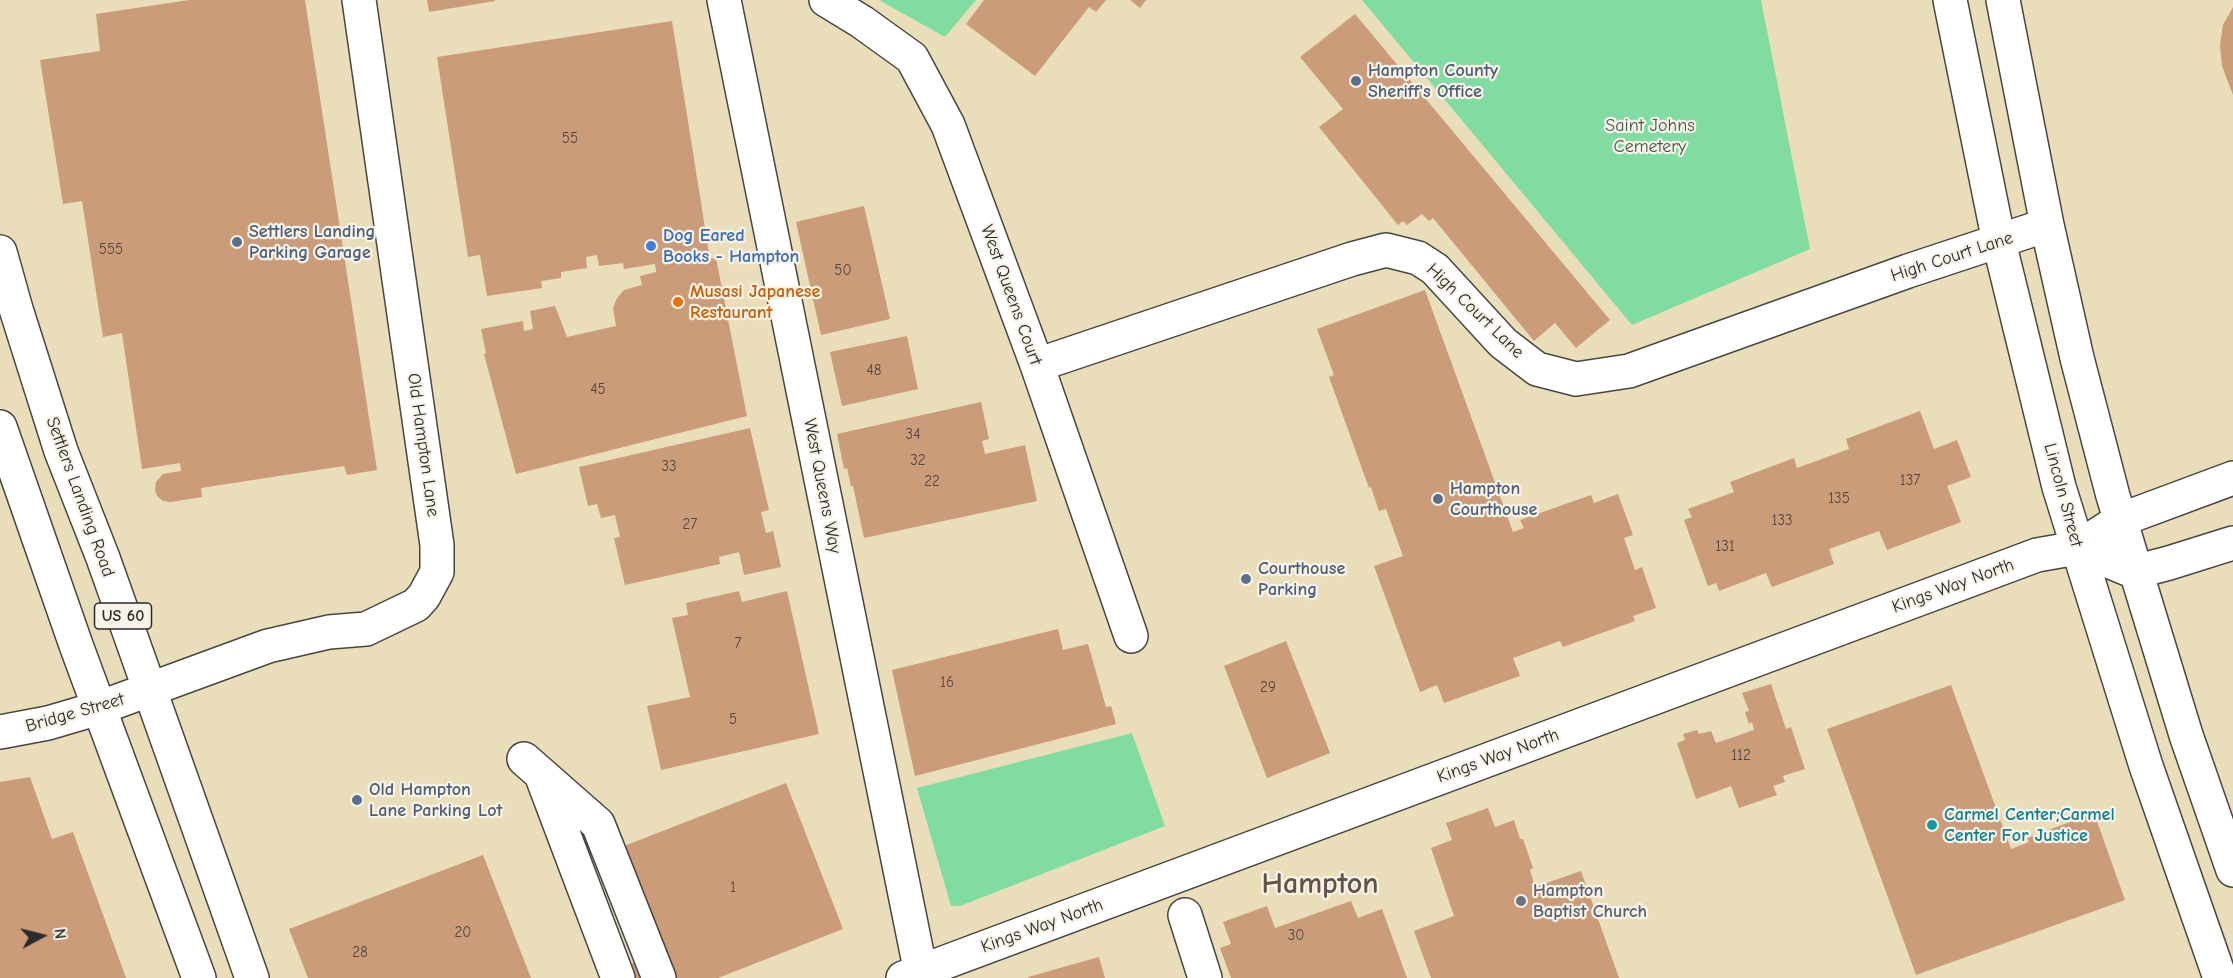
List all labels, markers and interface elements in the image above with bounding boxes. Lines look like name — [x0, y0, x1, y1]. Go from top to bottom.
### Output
place label: Hampton County Sheriff's Office — [1368, 60, 1498, 103]
marker: Hampton County Sheriff's Office — [1349, 74, 1363, 88]
park label: Saint Johns Cemetery — [1605, 115, 1695, 158]
house number: 55 — [562, 130, 578, 148]
place label: Settlers Landing Parking Garage — [249, 221, 375, 264]
street label: West Queens Court — [976, 222, 1046, 368]
place label: Dog Eared Books - Hampton — [663, 225, 799, 268]
street label: High Court Lane — [1888, 227, 2016, 287]
marker: Settlers Landing Parking Garage — [230, 235, 244, 249]
marker: Dog Eared Books - Hampton — [644, 239, 658, 253]
house number: 555 — [99, 241, 123, 259]
street label: High Court Lane — [1422, 259, 1528, 363]
house number: 50 — [834, 262, 852, 280]
place label: Musasi Japanese Restaurant — [690, 281, 820, 324]
marker: Musasi Japanese Restaurant — [671, 295, 685, 309]
house number: 48 — [867, 362, 881, 380]
street label: Old Hampton Lane — [402, 372, 444, 518]
house number: 45 — [590, 381, 606, 399]
street label: Settlers Landing Road — [41, 414, 119, 580]
street label: West Queens Way — [798, 417, 846, 555]
house number: 34 — [906, 426, 920, 444]
street label: Lincoln Street — [2039, 441, 2087, 549]
house number: 32 — [910, 452, 926, 470]
house number: 33 — [661, 458, 677, 476]
house number: 137 — [1900, 472, 1920, 490]
house number: 22 — [924, 473, 940, 491]
place label: Hampton Courthouse — [1450, 478, 1537, 520]
house number: 135 — [1828, 490, 1850, 508]
marker: Hampton Courthouse — [1431, 492, 1445, 506]
house number: 133 — [1771, 512, 1793, 530]
house number: 27 — [683, 516, 697, 534]
house number: 131 — [1715, 538, 1735, 556]
street label: Kings Way North — [1889, 554, 2017, 618]
place label: Courthouse Parking — [1258, 558, 1345, 600]
marker: Courthouse Parking — [1239, 572, 1253, 586]
road number: US 60 — [94, 603, 152, 629]
house number: 7 — [734, 635, 742, 653]
house number: 16 — [940, 674, 954, 692]
house number: 29 — [1260, 679, 1276, 697]
street label: Bridge Street — [23, 689, 127, 737]
house number: 5 — [729, 711, 737, 729]
street label: Kings Way North — [1434, 724, 1562, 788]
house number: 112 — [1731, 747, 1751, 765]
place label: Old Hampton Lane Parking Lot — [369, 779, 502, 822]
marker: Old Hampton Lane Parking Lot — [350, 793, 364, 807]
place label: Carmel Center;Carmel Center For Justice — [1944, 804, 2115, 846]
marker: Carmel Center;Carmel Center For Justice — [1925, 818, 1939, 832]
district label: Hampton — [1262, 867, 1378, 903]
house number: 1 — [730, 879, 736, 897]
place label: Hampton Baptist Church — [1533, 880, 1647, 922]
street label: Kings Way North — [978, 894, 1106, 958]
marker: Hampton Baptist Church — [1514, 894, 1528, 908]
north arrow — [12, 906, 72, 966]
house number: 20 — [455, 924, 471, 942]
house number: 30 — [1288, 927, 1304, 945]
text: N — [50, 928, 69, 940]
house number: 28 — [352, 944, 368, 962]

